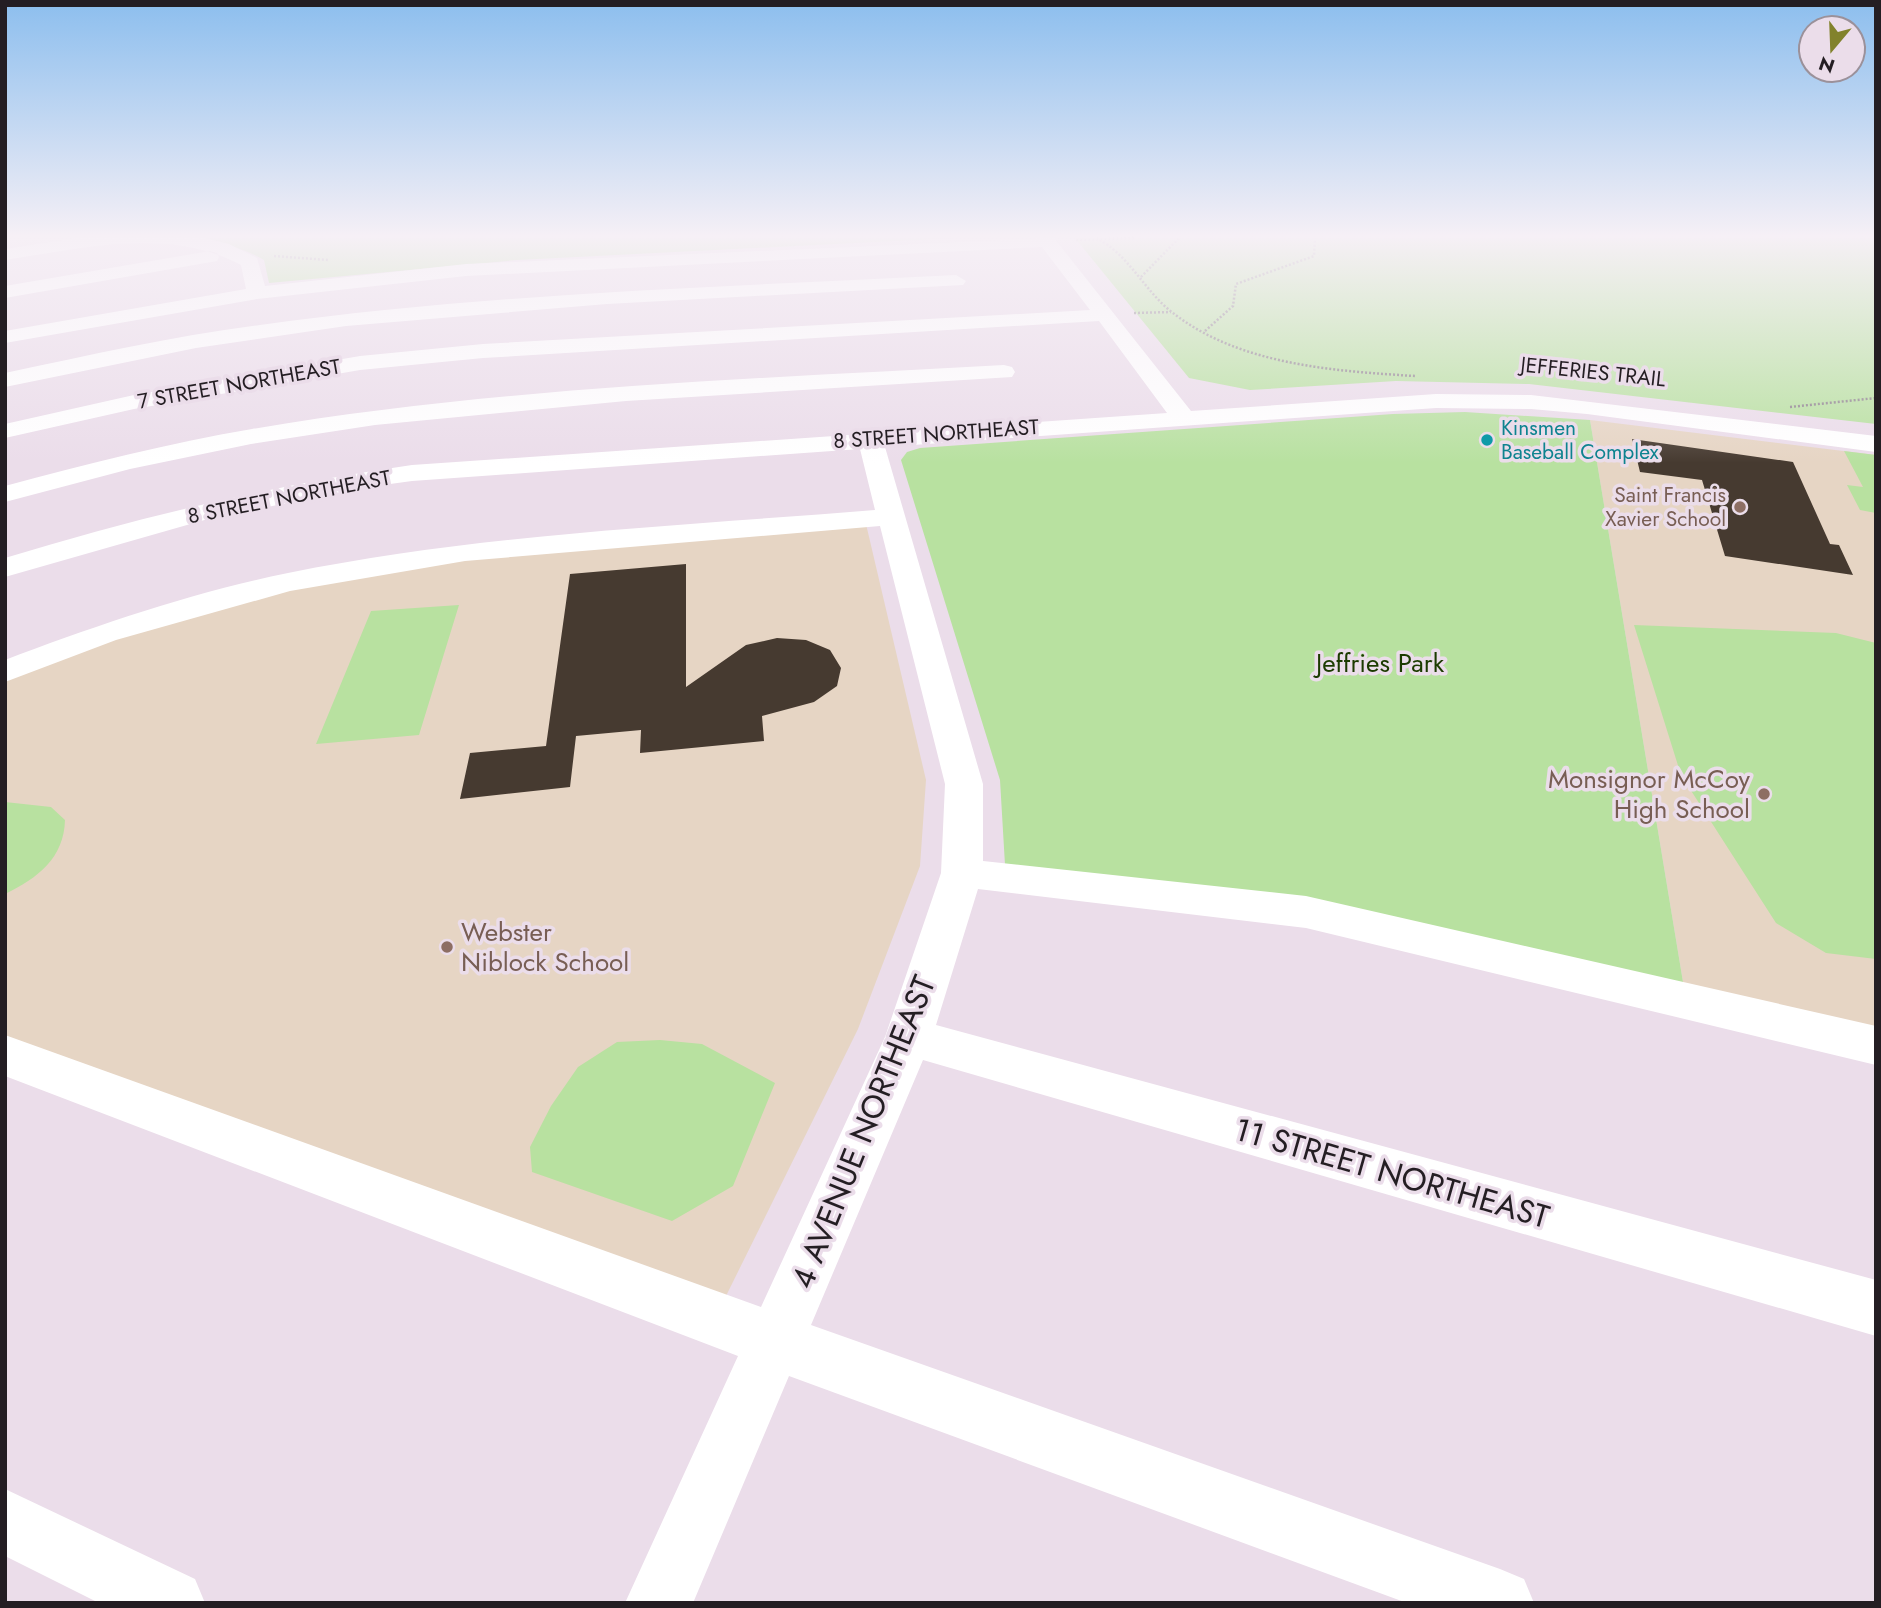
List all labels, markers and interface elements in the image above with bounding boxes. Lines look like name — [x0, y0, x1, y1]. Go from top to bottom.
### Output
north arrow — [1797, 14, 1867, 84]
text: N — [1815, 49, 1838, 80]
street label: JEFFERIES TRAIL — [1516, 349, 1667, 395]
street label: 7 STREET NORTHEAST — [135, 351, 343, 417]
street label: 8 STREET NORTHEAST — [832, 412, 1040, 456]
place label: Kinsmen Baseball Complex — [1501, 413, 1659, 467]
marker: Kinsmen Baseball Complex — [1479, 432, 1495, 448]
street label: 8 STREET NORTHEAST — [185, 463, 393, 531]
place label: Saint Francis Xavier School — [1605, 480, 1726, 534]
marker: Saint Francis Xavier School — [1732, 499, 1748, 515]
park label: Jeffries Park — [1313, 644, 1445, 682]
place label: Monsignor McCoy High School — [1548, 760, 1751, 828]
marker: Monsignor McCoy High School — [1756, 786, 1772, 802]
place label: Webster Niblock School — [461, 913, 629, 981]
marker: Webster Niblock School — [439, 939, 455, 955]
street label: 4 AVENUE NORTHEAST — [779, 969, 947, 1295]
street label: 11 STREET NORTHEAST — [1229, 1106, 1555, 1240]

